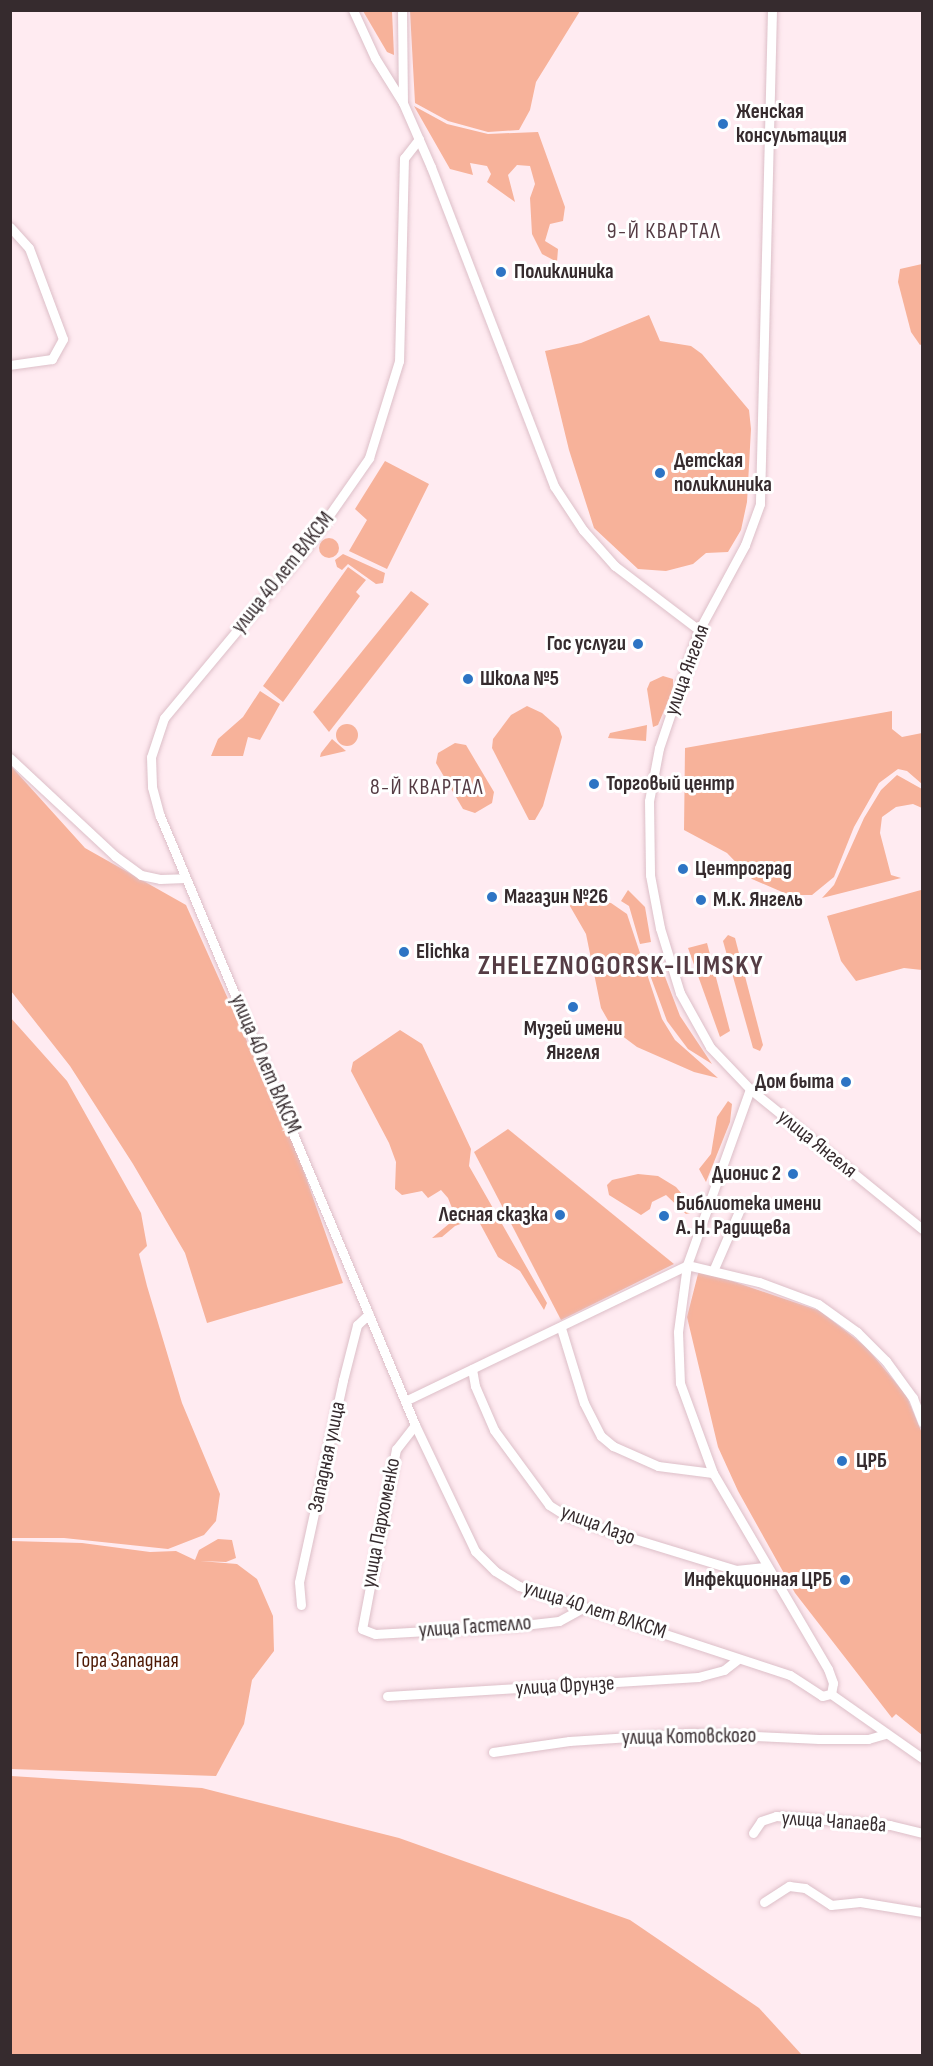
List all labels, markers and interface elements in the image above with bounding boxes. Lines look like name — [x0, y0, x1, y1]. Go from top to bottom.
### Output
place label: Женская консультация — [736, 99, 847, 149]
marker: Женская консультация — [714, 115, 732, 133]
district label: 9-Й КВАРТАЛ — [607, 219, 721, 245]
place label: Поликлиника — [514, 259, 614, 285]
marker: Поликлиника — [492, 263, 510, 281]
place label: Детская поликлиника — [674, 448, 772, 498]
marker: Детская поликлиника — [651, 464, 669, 482]
street label: улица 40 лет ВЛКСМ — [227, 507, 339, 639]
street label: улица Янгеля — [659, 621, 715, 719]
place label: Гос услуги — [547, 631, 626, 657]
marker: Гос услуги — [631, 637, 645, 651]
place label: Школа №5 — [480, 666, 559, 692]
marker: Школа №5 — [461, 672, 475, 686]
place label: Торговый центр — [606, 771, 735, 797]
district label: 8-Й КВАРТАЛ — [370, 775, 484, 801]
marker: Торговый центр — [587, 777, 601, 791]
place label: Центроград — [695, 856, 792, 882]
marker: Центроград — [676, 862, 690, 876]
place label: Магазин №26 — [504, 884, 608, 910]
place label: М.К. Янгель — [713, 887, 803, 913]
marker: Магазин №26 — [485, 890, 499, 904]
marker: М.К. Янгель — [694, 893, 708, 907]
place label: Elichka — [416, 939, 470, 965]
marker: Elichka — [397, 945, 411, 959]
district label: ZHELEZNOGORSK-ILIMSKY — [478, 951, 764, 983]
street label: улица 40 лет ВЛКСМ — [224, 991, 306, 1137]
marker: Музей имени Янгеля — [566, 1000, 580, 1014]
place label: Музей имени Янгеля — [524, 1016, 622, 1066]
place label: Дом быта — [755, 1069, 834, 1095]
marker: Дом быта — [839, 1075, 853, 1089]
street label: улица Янгеля — [772, 1104, 862, 1184]
place label: Дионис 2 — [712, 1161, 781, 1187]
marker: Дионис 2 — [786, 1167, 800, 1181]
place label: Библиотека имени А. Н. Радищева — [676, 1191, 821, 1241]
place label: Лесная сказка — [439, 1202, 548, 1228]
marker: Лесная сказка — [553, 1208, 567, 1222]
marker: Библиотека имени А. Н. Радищева — [657, 1209, 671, 1223]
street label: Западная улица — [303, 1399, 351, 1515]
place label: ЦРБ — [856, 1448, 887, 1474]
marker: ЦРБ — [833, 1452, 851, 1470]
street label: улица Пархоменко — [356, 1456, 406, 1590]
street label: улица Лазо — [557, 1499, 639, 1551]
place label: Инфекционная ЦРБ — [684, 1567, 832, 1593]
marker: Инфекционная ЦРБ — [836, 1571, 854, 1589]
street label: улица 40 лет ВЛКСМ — [521, 1575, 669, 1645]
street label: улица Гастелло — [418, 1611, 532, 1643]
park label: Гора Западная — [75, 1648, 179, 1674]
street label: улица Фрунзе — [515, 1671, 615, 1701]
street label: улица Котовского — [622, 1723, 756, 1751]
street label: улица Чапаева — [781, 1806, 887, 1838]

